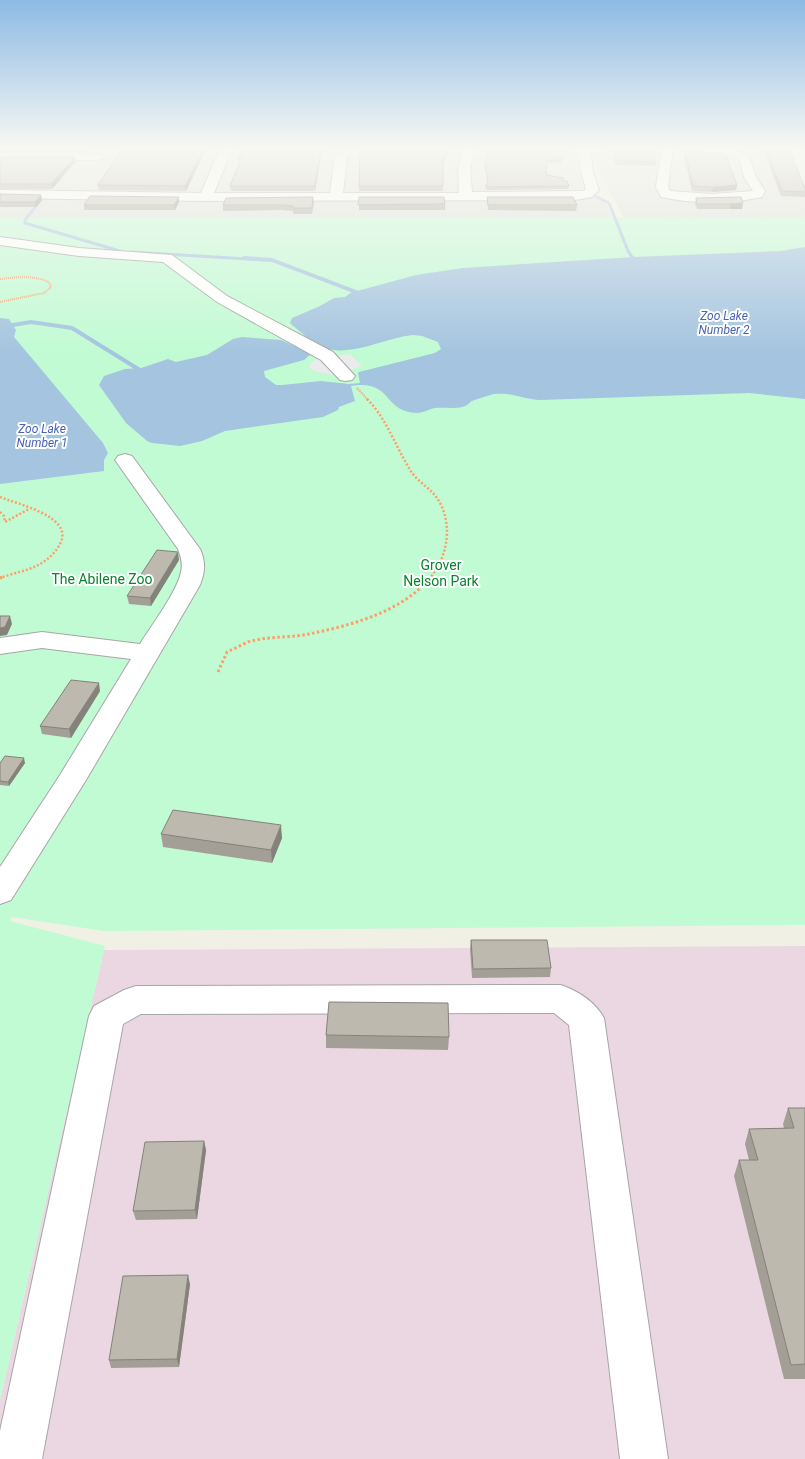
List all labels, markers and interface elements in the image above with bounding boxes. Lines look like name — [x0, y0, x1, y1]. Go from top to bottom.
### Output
water label: Zoo Lake Number 2 — [698, 309, 750, 337]
water label: Zoo Lake Number 1 — [16, 422, 68, 450]
park label: Grover Nelson Park — [403, 557, 480, 589]
park label: The Abilene Zoo — [51, 571, 153, 587]

